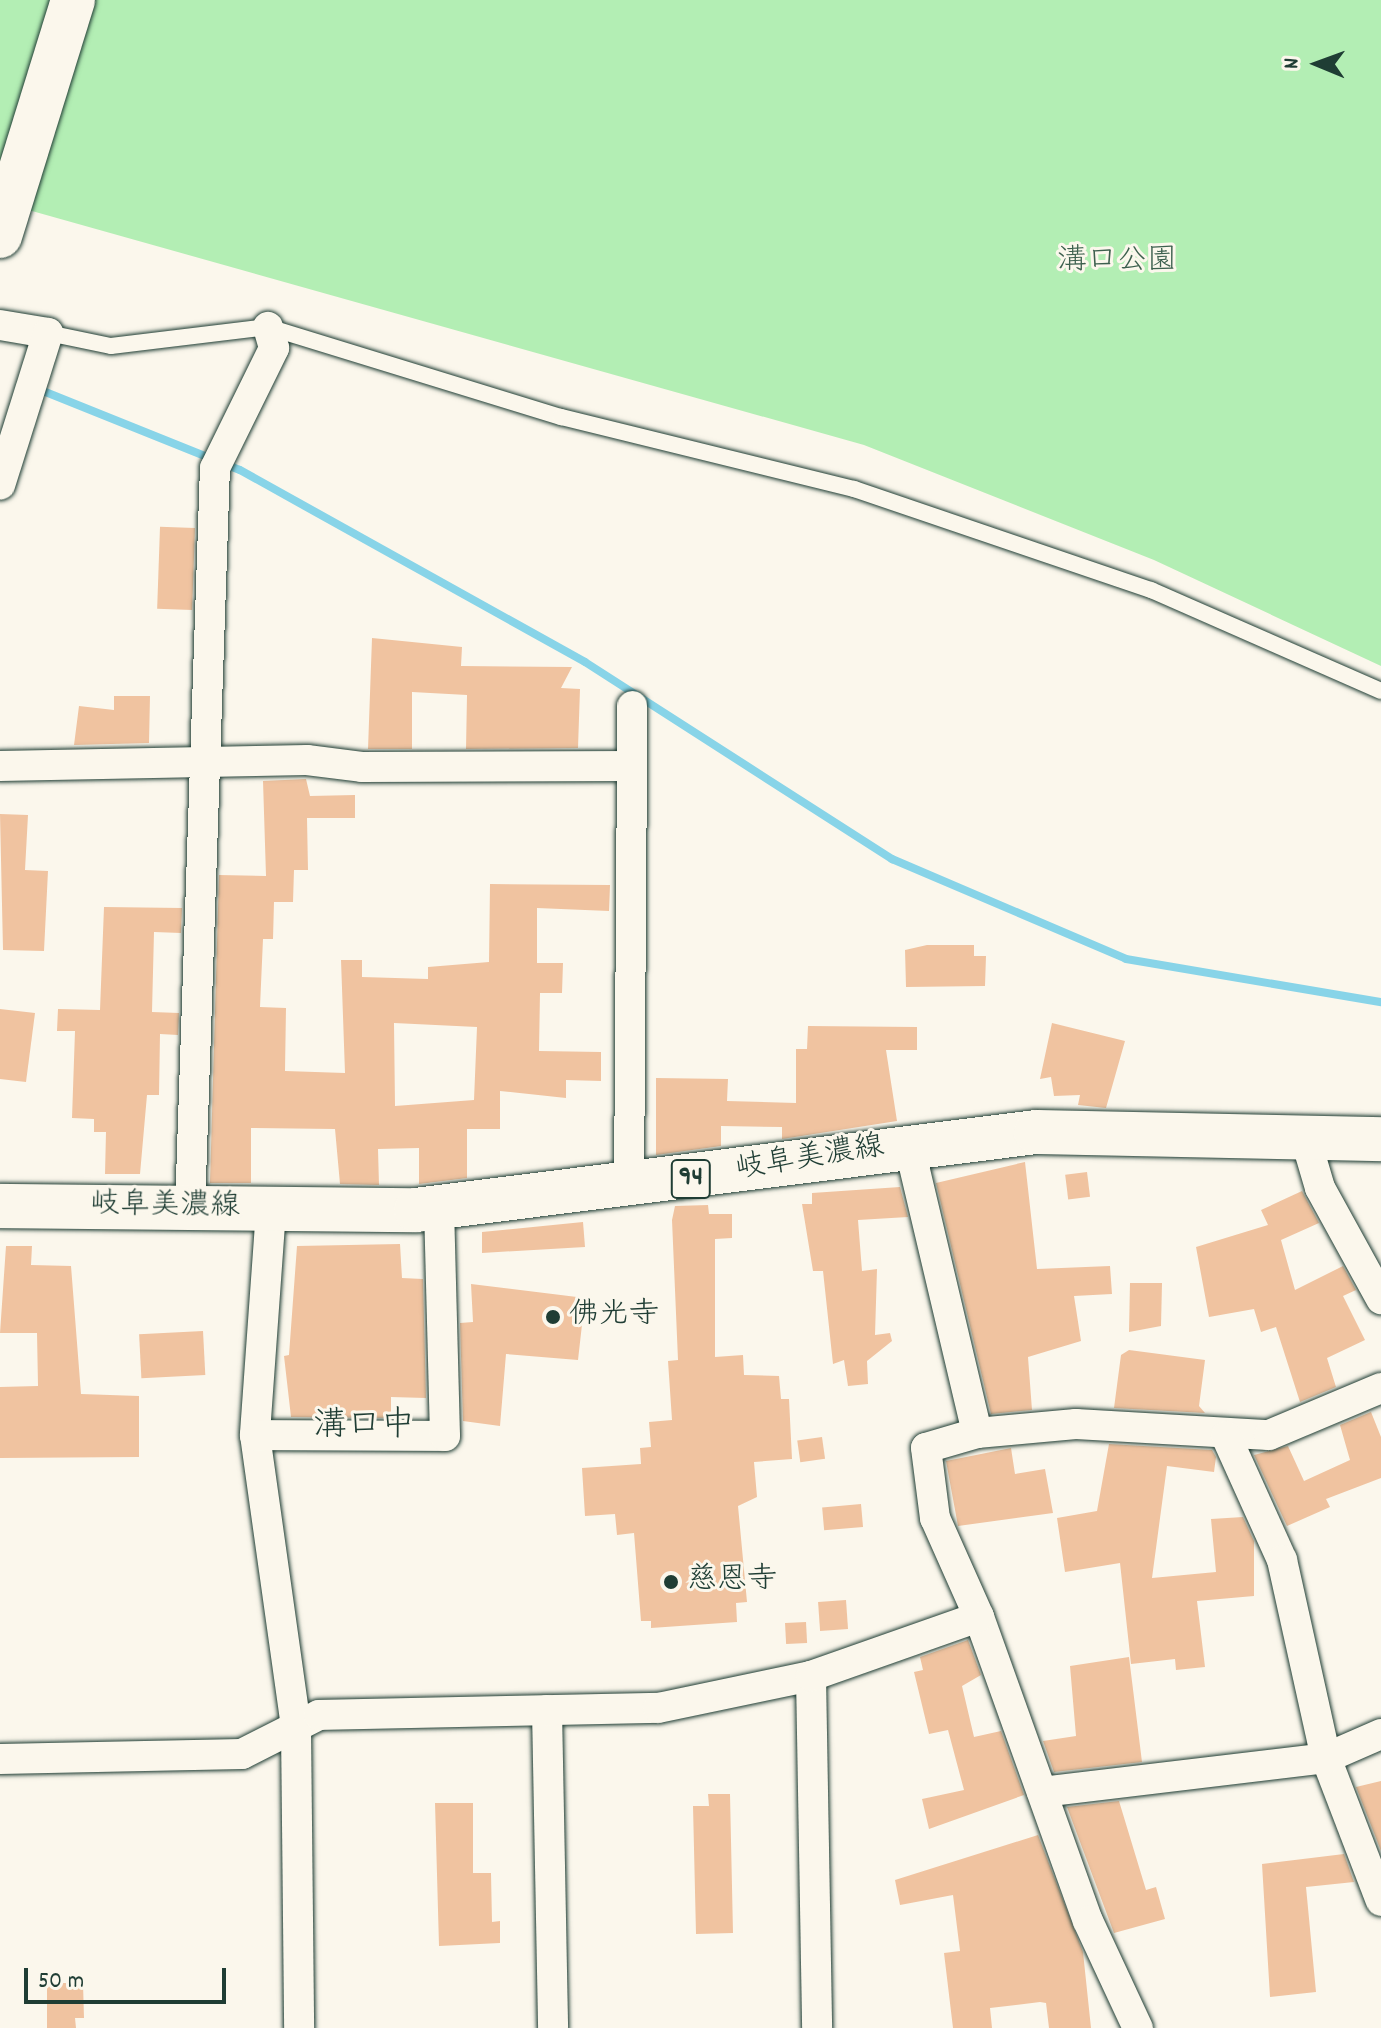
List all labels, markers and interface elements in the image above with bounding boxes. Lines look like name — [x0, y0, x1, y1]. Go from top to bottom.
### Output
north arrow — [1277, 24, 1357, 104]
text: N — [1277, 58, 1308, 69]
park label: 溝口公園 — [1057, 245, 1177, 281]
street label: 岐阜美濃線 — [733, 1130, 887, 1190]
road number: 94 — [669, 1155, 713, 1203]
street label: 岐阜美濃線 — [90, 1189, 240, 1227]
place label: 佛光寺 — [569, 1299, 659, 1335]
marker: 佛光寺 — [544, 1308, 562, 1326]
district label: 溝口中 — [313, 1408, 415, 1448]
place label: 慈恩寺 — [687, 1564, 777, 1600]
marker: 慈恩寺 — [662, 1573, 680, 1591]
scale bar — [28, 1952, 230, 2002]
text: 50 m — [38, 1965, 84, 1999]

